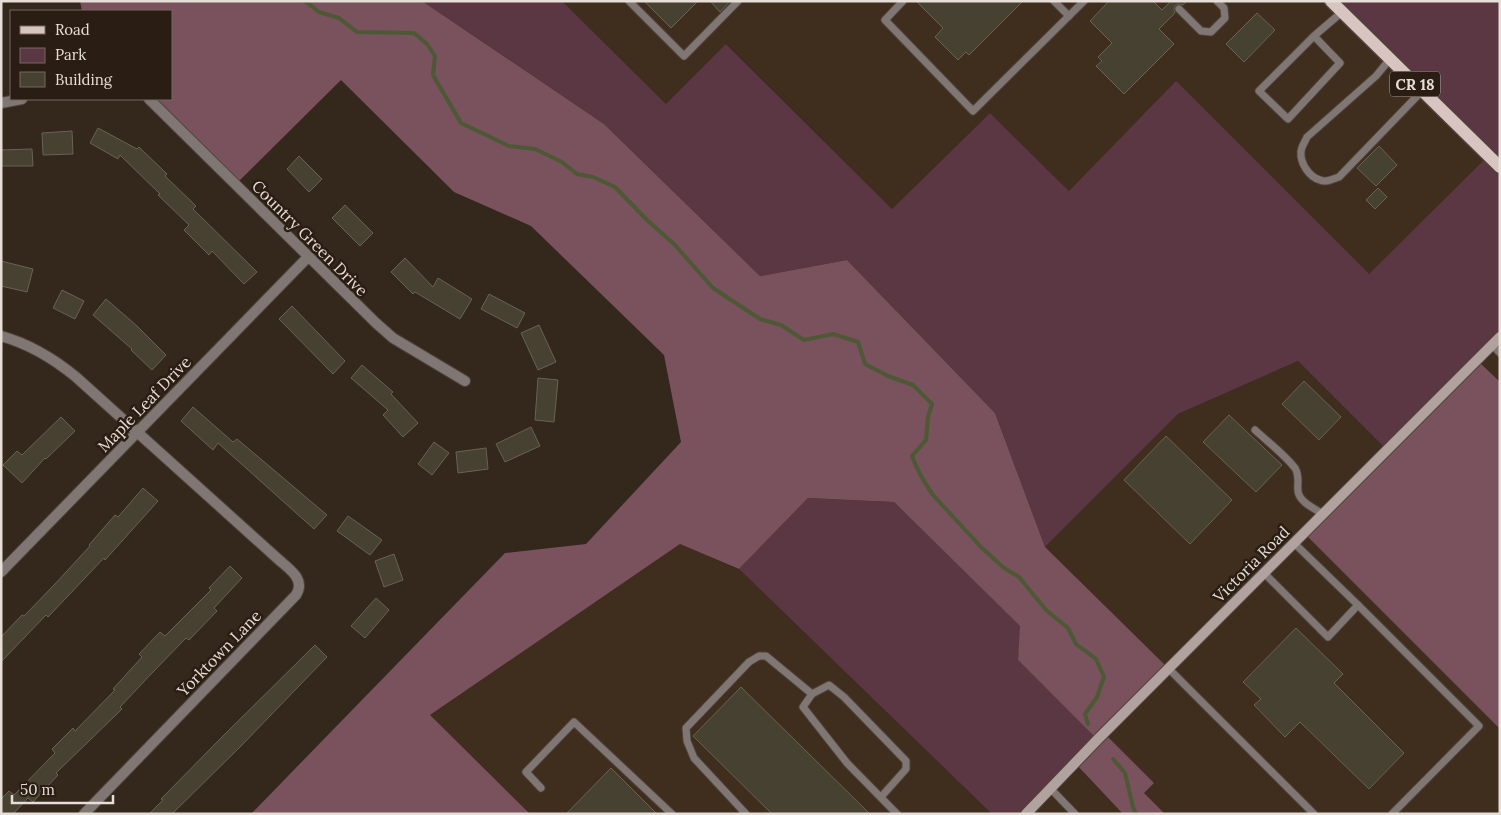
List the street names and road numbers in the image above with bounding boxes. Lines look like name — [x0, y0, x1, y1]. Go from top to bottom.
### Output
road number: CR 18 — [1390, 72, 1440, 96]
street label: Country Green Drive — [248, 176, 372, 300]
street label: Maple Leaf Drive — [93, 352, 195, 456]
street label: Victoria Road — [1208, 521, 1294, 607]
street label: Yorktown Lane — [172, 605, 265, 701]

